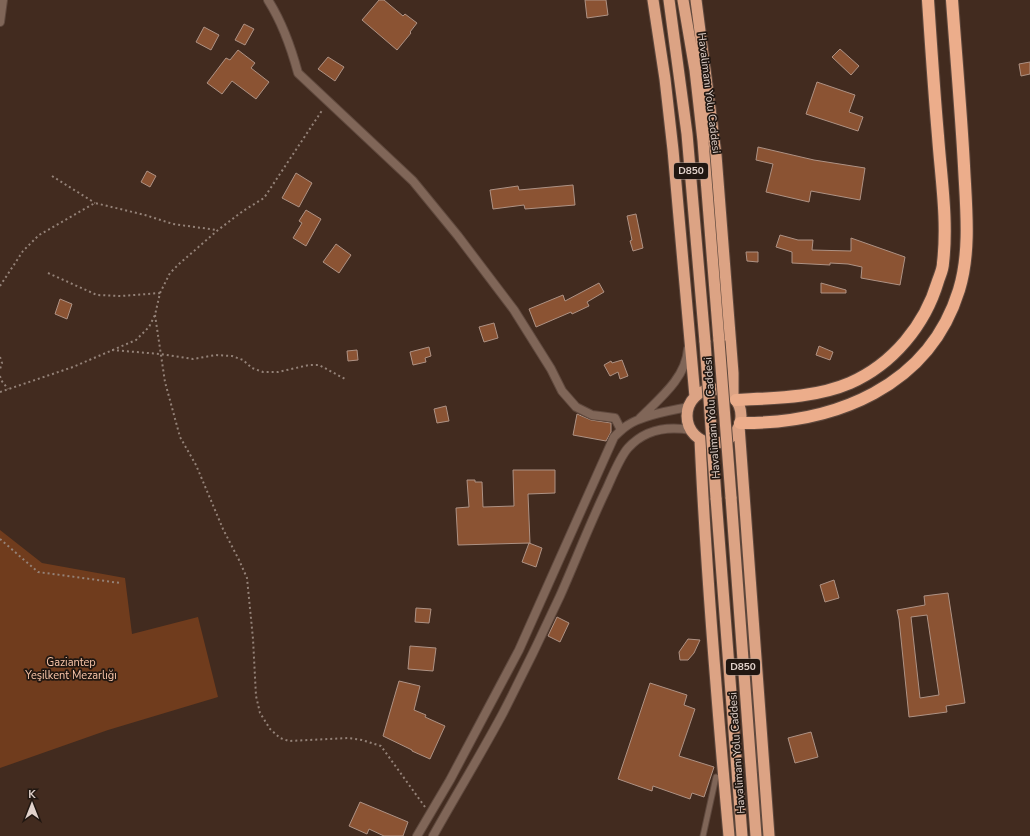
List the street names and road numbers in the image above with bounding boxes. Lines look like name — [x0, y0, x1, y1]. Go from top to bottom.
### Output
street label: Havalimanı Yolu Caddesi — [694, 32, 724, 154]
road number: D850 — [674, 163, 708, 179]
street label: Havalimanı Yolu Caddesi — [700, 357, 724, 479]
road number: D850 — [726, 659, 760, 675]
street label: Havalimanı Yolu Caddesi — [725, 692, 749, 814]

